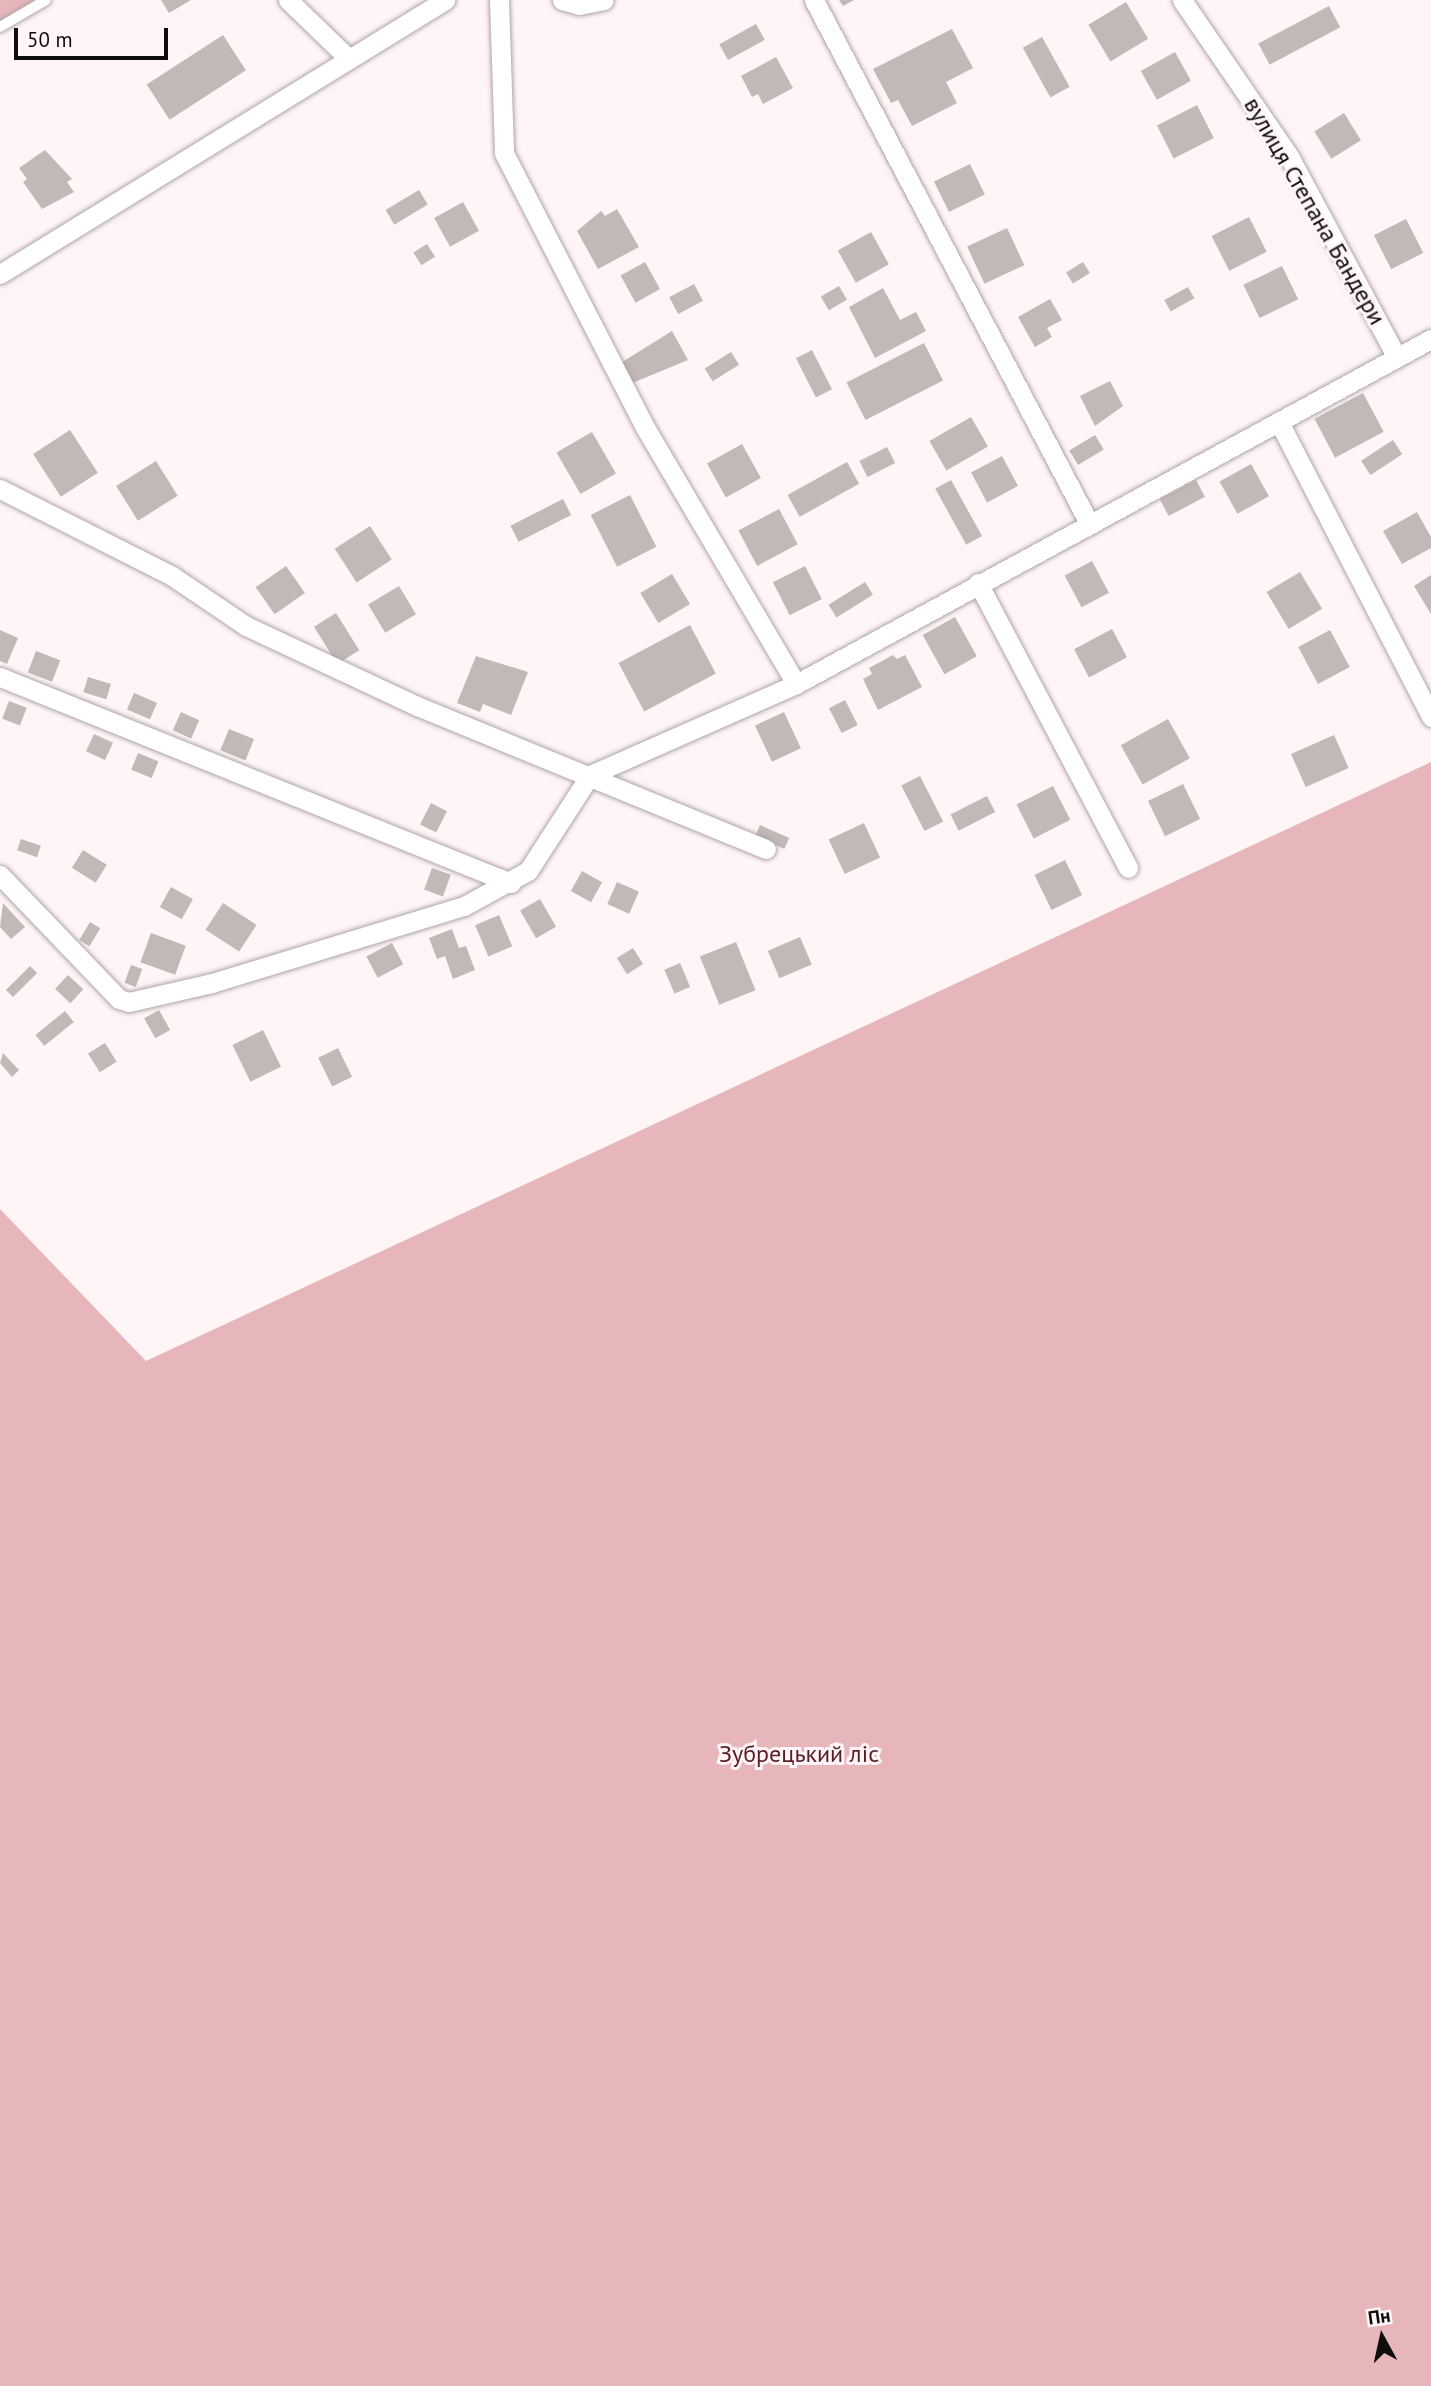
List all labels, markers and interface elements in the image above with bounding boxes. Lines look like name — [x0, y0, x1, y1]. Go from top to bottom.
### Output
scale bar — [18, 14, 172, 58]
text: 50 m — [27, 26, 73, 53]
street label: вулиця Степана Бандери — [1238, 92, 1392, 330]
park label: Зубрецький ліс — [719, 1740, 879, 1768]
north arrow — [1347, 2302, 1417, 2372]
text: Пн — [1366, 2303, 1392, 2330]

